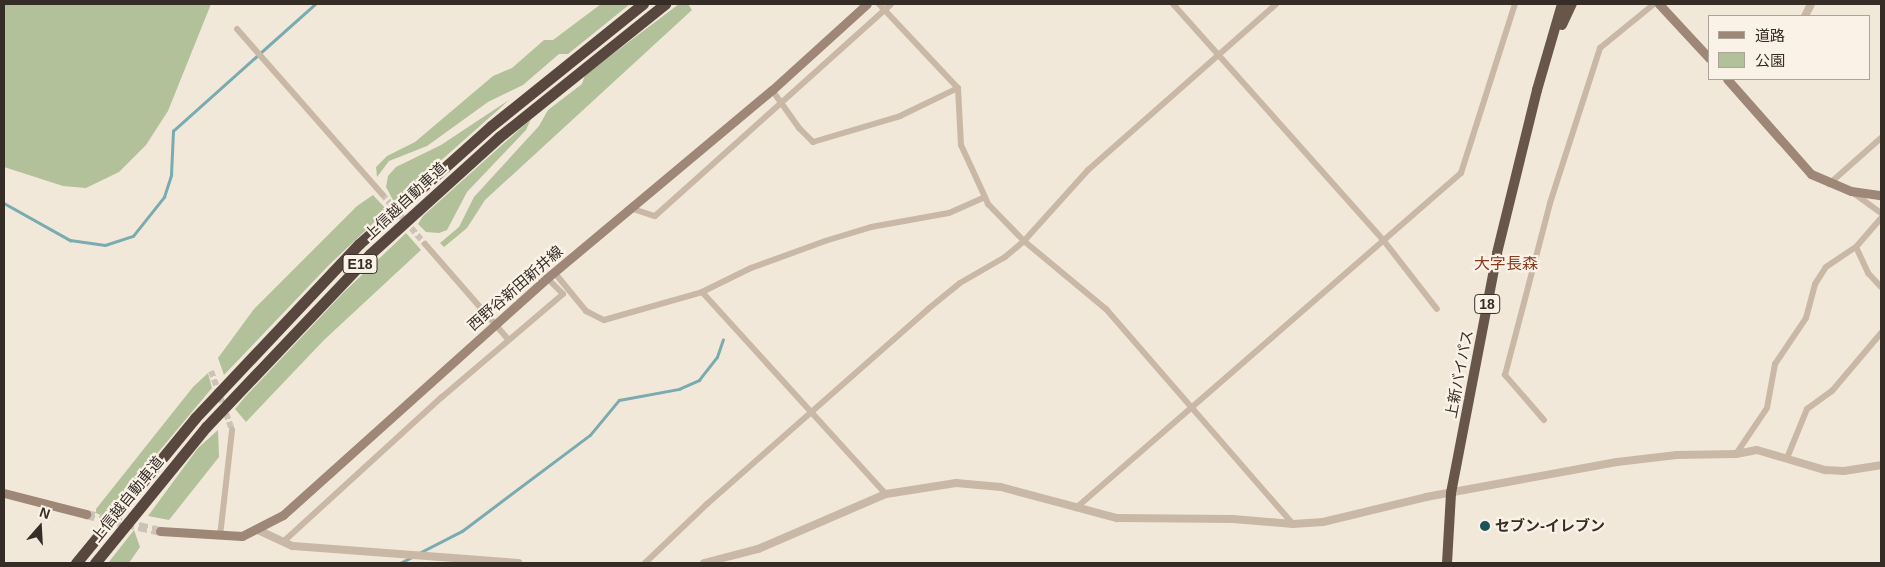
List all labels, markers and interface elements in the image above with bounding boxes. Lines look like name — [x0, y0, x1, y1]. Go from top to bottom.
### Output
legend — [1708, 15, 1870, 80]
text: 道路 — [1755, 27, 1785, 44]
text: 公園 — [1755, 52, 1785, 69]
street label: 上信越自動車道 — [360, 159, 450, 243]
street label: 西野谷新田新井線 — [464, 242, 566, 334]
road number: E18 — [342, 252, 378, 276]
district label: 大字長森 — [1474, 254, 1538, 274]
road number: 18 — [1473, 292, 1501, 316]
street label: 上新バイパス — [1442, 328, 1476, 420]
street label: 上信越自動車道 — [87, 453, 167, 545]
north arrow — [15, 502, 65, 552]
text: N — [37, 504, 52, 522]
place label: セブン-イレブン — [1495, 517, 1605, 535]
marker: セブン-イレブン — [1479, 520, 1491, 532]

